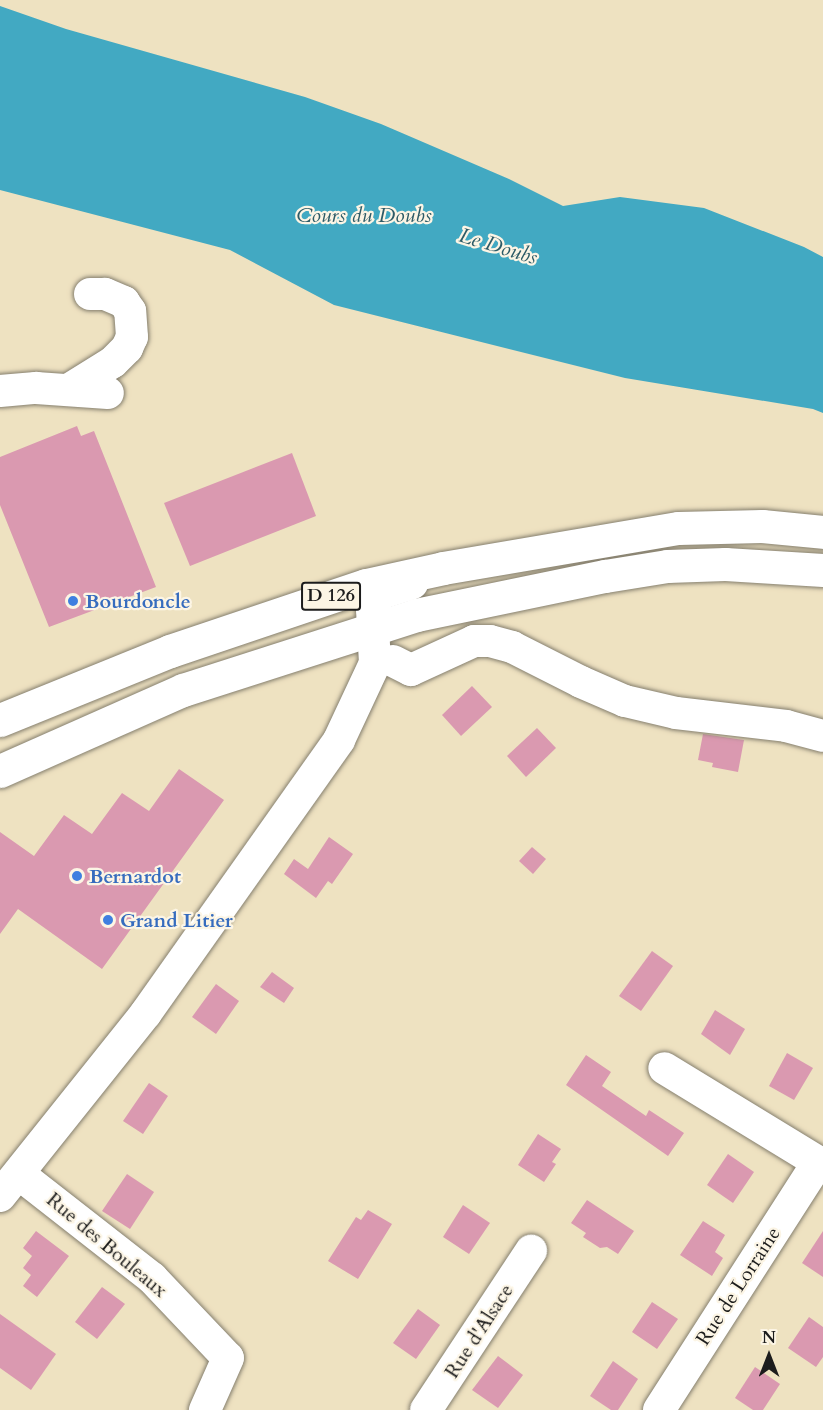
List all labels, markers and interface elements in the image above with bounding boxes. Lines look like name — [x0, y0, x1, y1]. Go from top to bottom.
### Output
water label: Cours du Doubs — [296, 203, 432, 229]
water label: Le Doubs — [456, 223, 540, 271]
road number: D 126 — [301, 581, 361, 611]
place label: Bourdoncle — [85, 589, 191, 613]
marker: Bourdoncle — [66, 594, 80, 608]
place label: Bernardot — [89, 864, 181, 888]
marker: Bernardot — [70, 869, 84, 883]
place label: Grand Litier — [120, 908, 233, 932]
marker: Grand Litier — [101, 913, 115, 927]
street label: Rue des Bouleaux — [42, 1188, 172, 1302]
street label: Rue de Lorraine — [691, 1222, 785, 1350]
street label: Rue d'Alsace — [440, 1279, 518, 1383]
north arrow — [739, 1326, 799, 1386]
text: N — [762, 1327, 776, 1349]

